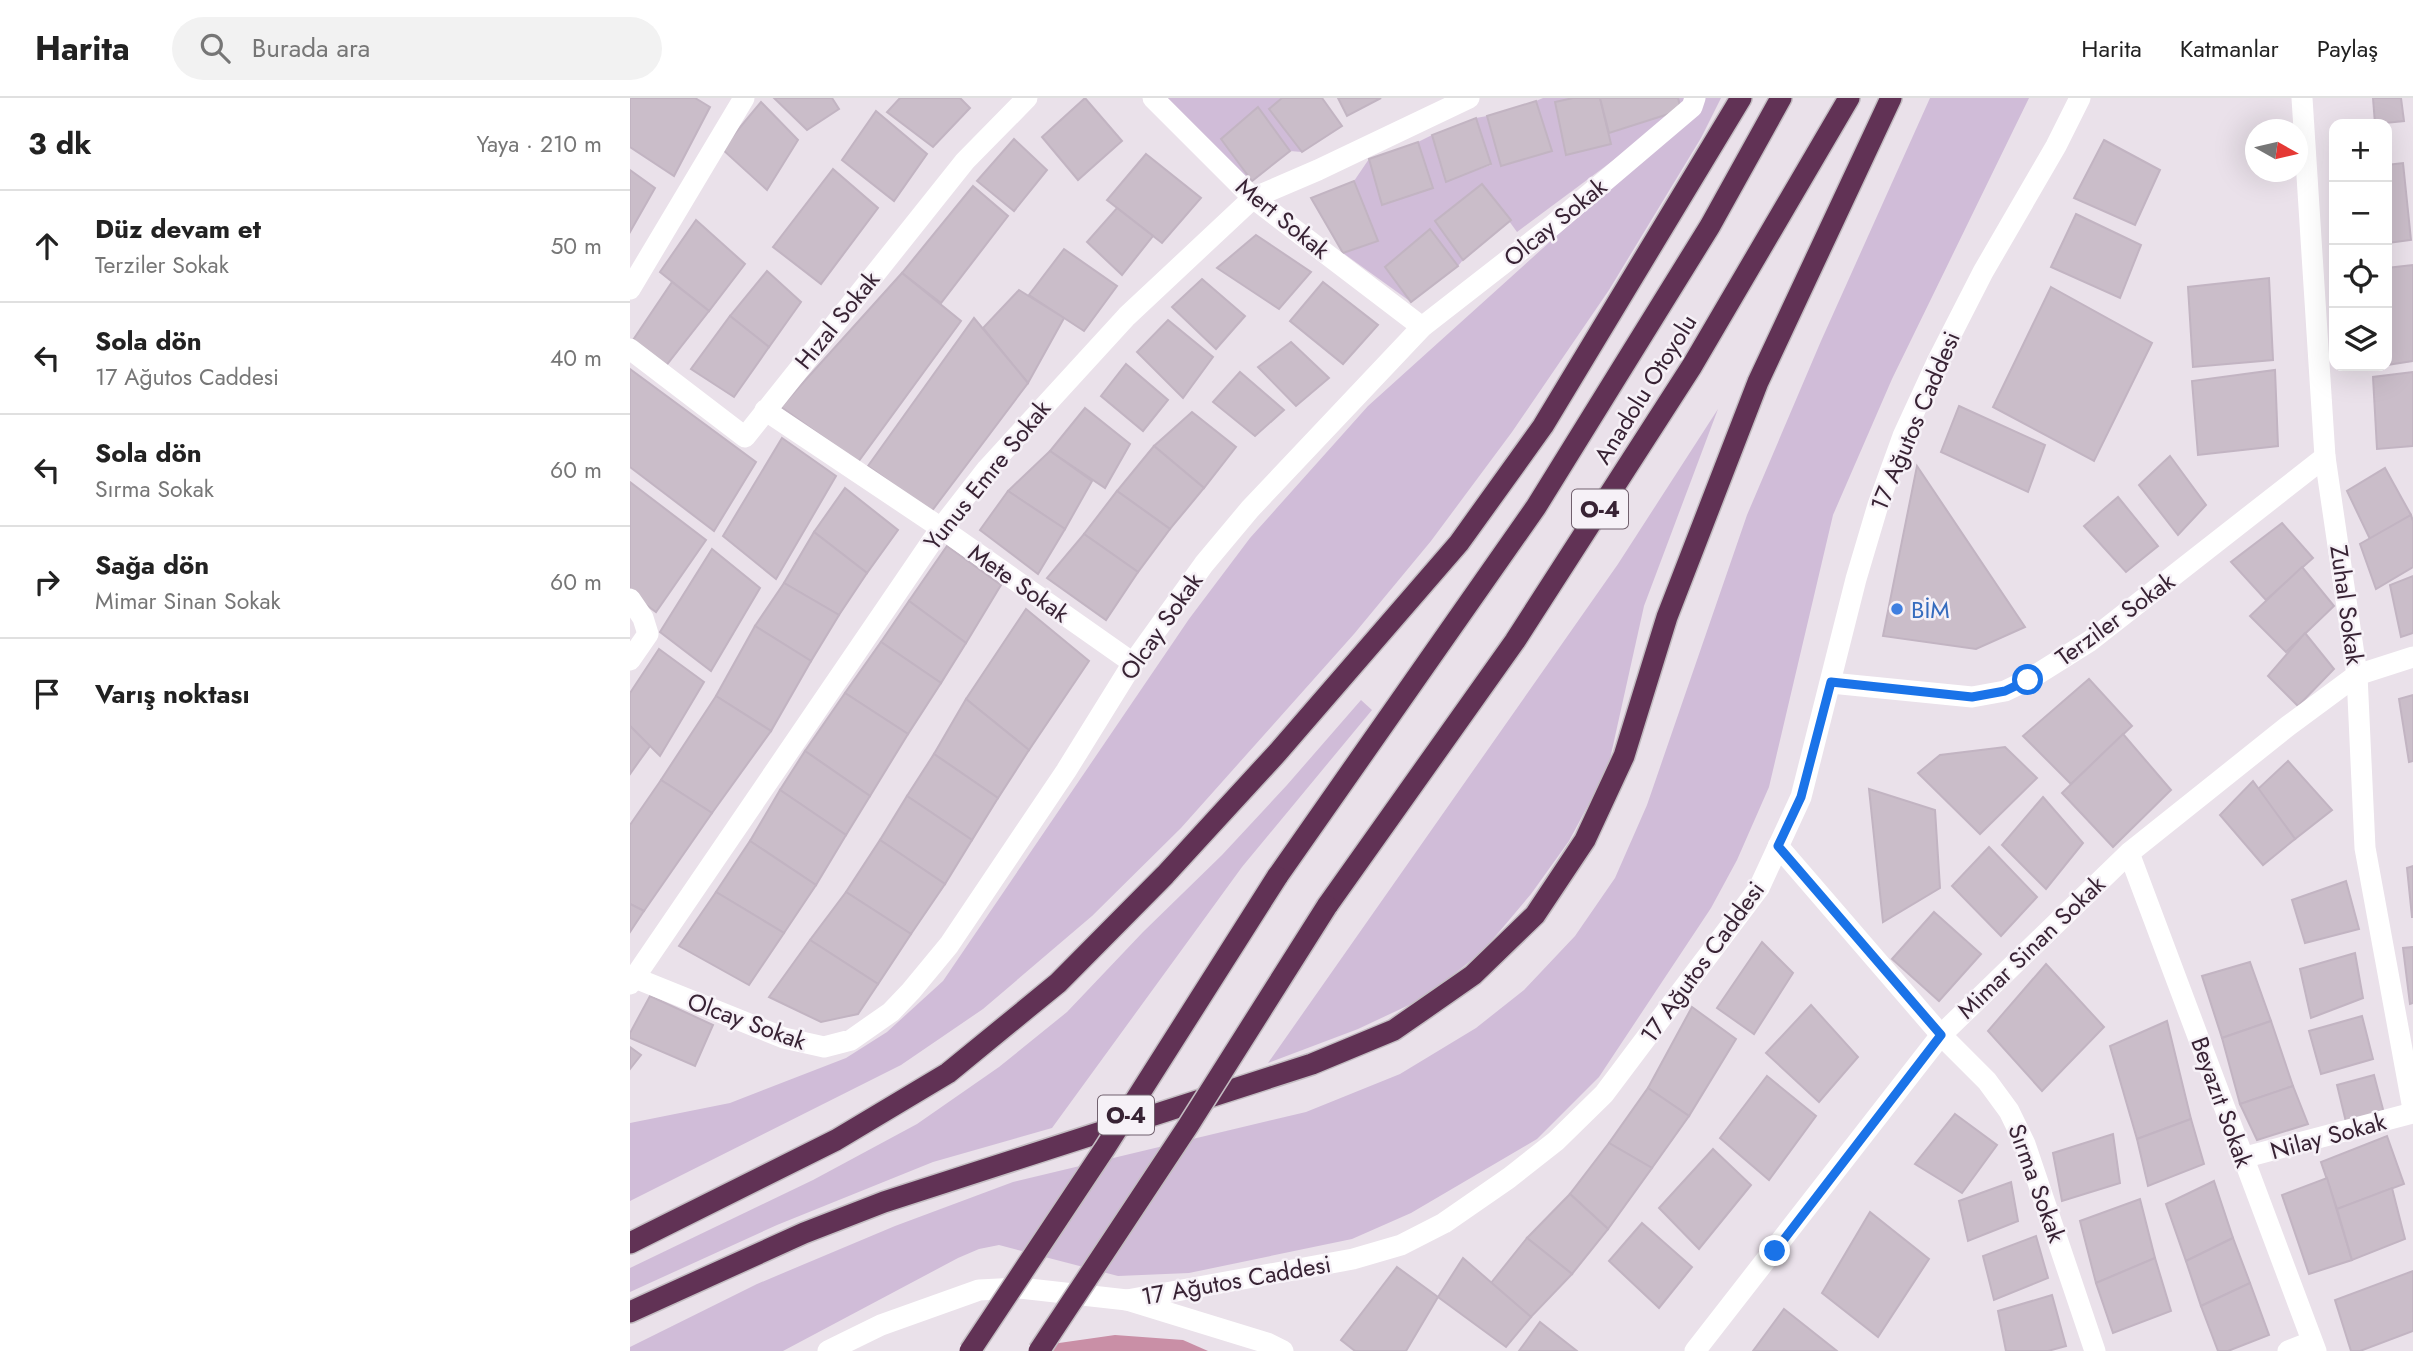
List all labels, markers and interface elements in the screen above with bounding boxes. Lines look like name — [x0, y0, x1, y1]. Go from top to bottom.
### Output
search box — [172, 17, 662, 80]
text: Harita — [35, 25, 130, 72]
icon: search — [196, 29, 234, 67]
text: Burada ara — [252, 29, 370, 67]
text: Harita — [2081, 31, 2142, 66]
text: Katmanlar — [2180, 31, 2279, 66]
text: Paylaş — [2317, 31, 2378, 66]
north arrow — [2245, 119, 2308, 182]
map controls — [2329, 119, 2392, 371]
button: + — [2329, 119, 2392, 182]
text: 3 dk — [28, 122, 91, 165]
text: Yaya · 210 m — [476, 127, 602, 161]
street label: Mert Sokak — [1228, 169, 1338, 267]
street label: Olcay Sokak — [1496, 169, 1615, 275]
button: − — [2329, 182, 2392, 245]
text: Düz devam et — [95, 210, 261, 248]
icon: ahead — [28, 227, 66, 265]
text: 50 m — [550, 229, 602, 263]
button: locate — [2329, 245, 2392, 308]
text: Terziler Sokak — [95, 248, 229, 282]
street label: Hızal Sokak — [786, 263, 888, 377]
street label: Anadolu Otoyolu — [1585, 307, 1705, 471]
button: layers — [2329, 308, 2392, 371]
text: Sola dön — [95, 322, 202, 360]
street label: 17 Ağutos Caddesi — [1861, 326, 1969, 516]
icon: left — [28, 339, 66, 377]
text: 40 m — [550, 341, 602, 375]
text: 17 Ağutos Caddesi — [95, 360, 279, 394]
street label: Yunus Emre Sokak — [915, 392, 1059, 558]
text: Sola dön — [95, 434, 202, 472]
icon: left — [28, 451, 66, 489]
text: 60 m — [550, 453, 602, 487]
text: Sırma Sokak — [95, 472, 214, 506]
road number: O-4 — [1572, 490, 1628, 528]
street label: Mete Sokak — [961, 535, 1077, 631]
street label: Zuhal Sokak — [2321, 543, 2373, 668]
text: Sağa dön — [95, 546, 209, 584]
icon: right — [28, 563, 66, 601]
street label: Terziler Sokak — [2048, 564, 2182, 674]
text: 60 m — [550, 565, 602, 599]
street label: Olcay Sokak — [1111, 565, 1211, 687]
text: Mimar Sinan Sokak — [95, 584, 281, 618]
place label: BİM — [1911, 592, 1950, 627]
marker: BİM — [1889, 601, 1905, 617]
route start — [2012, 664, 2043, 695]
icon: arrive — [28, 675, 66, 713]
text: Varış noktası — [95, 675, 250, 713]
street label: Mimar Sinan Sokak — [1949, 867, 2113, 1027]
street label: 17 Ağutos Caddesi — [1631, 874, 1773, 1050]
street label: Olcay Sokak — [683, 983, 812, 1059]
street label: Beyazıt Sokak — [2182, 1032, 2262, 1173]
road number: O-4 — [1098, 1096, 1154, 1134]
street label: Nilay Sokak — [2266, 1104, 2390, 1168]
street label: Sırma Sokak — [1999, 1119, 2075, 1248]
route end — [1759, 1235, 1790, 1266]
street label: 17 Ağutos Caddesi — [1138, 1246, 1334, 1314]

